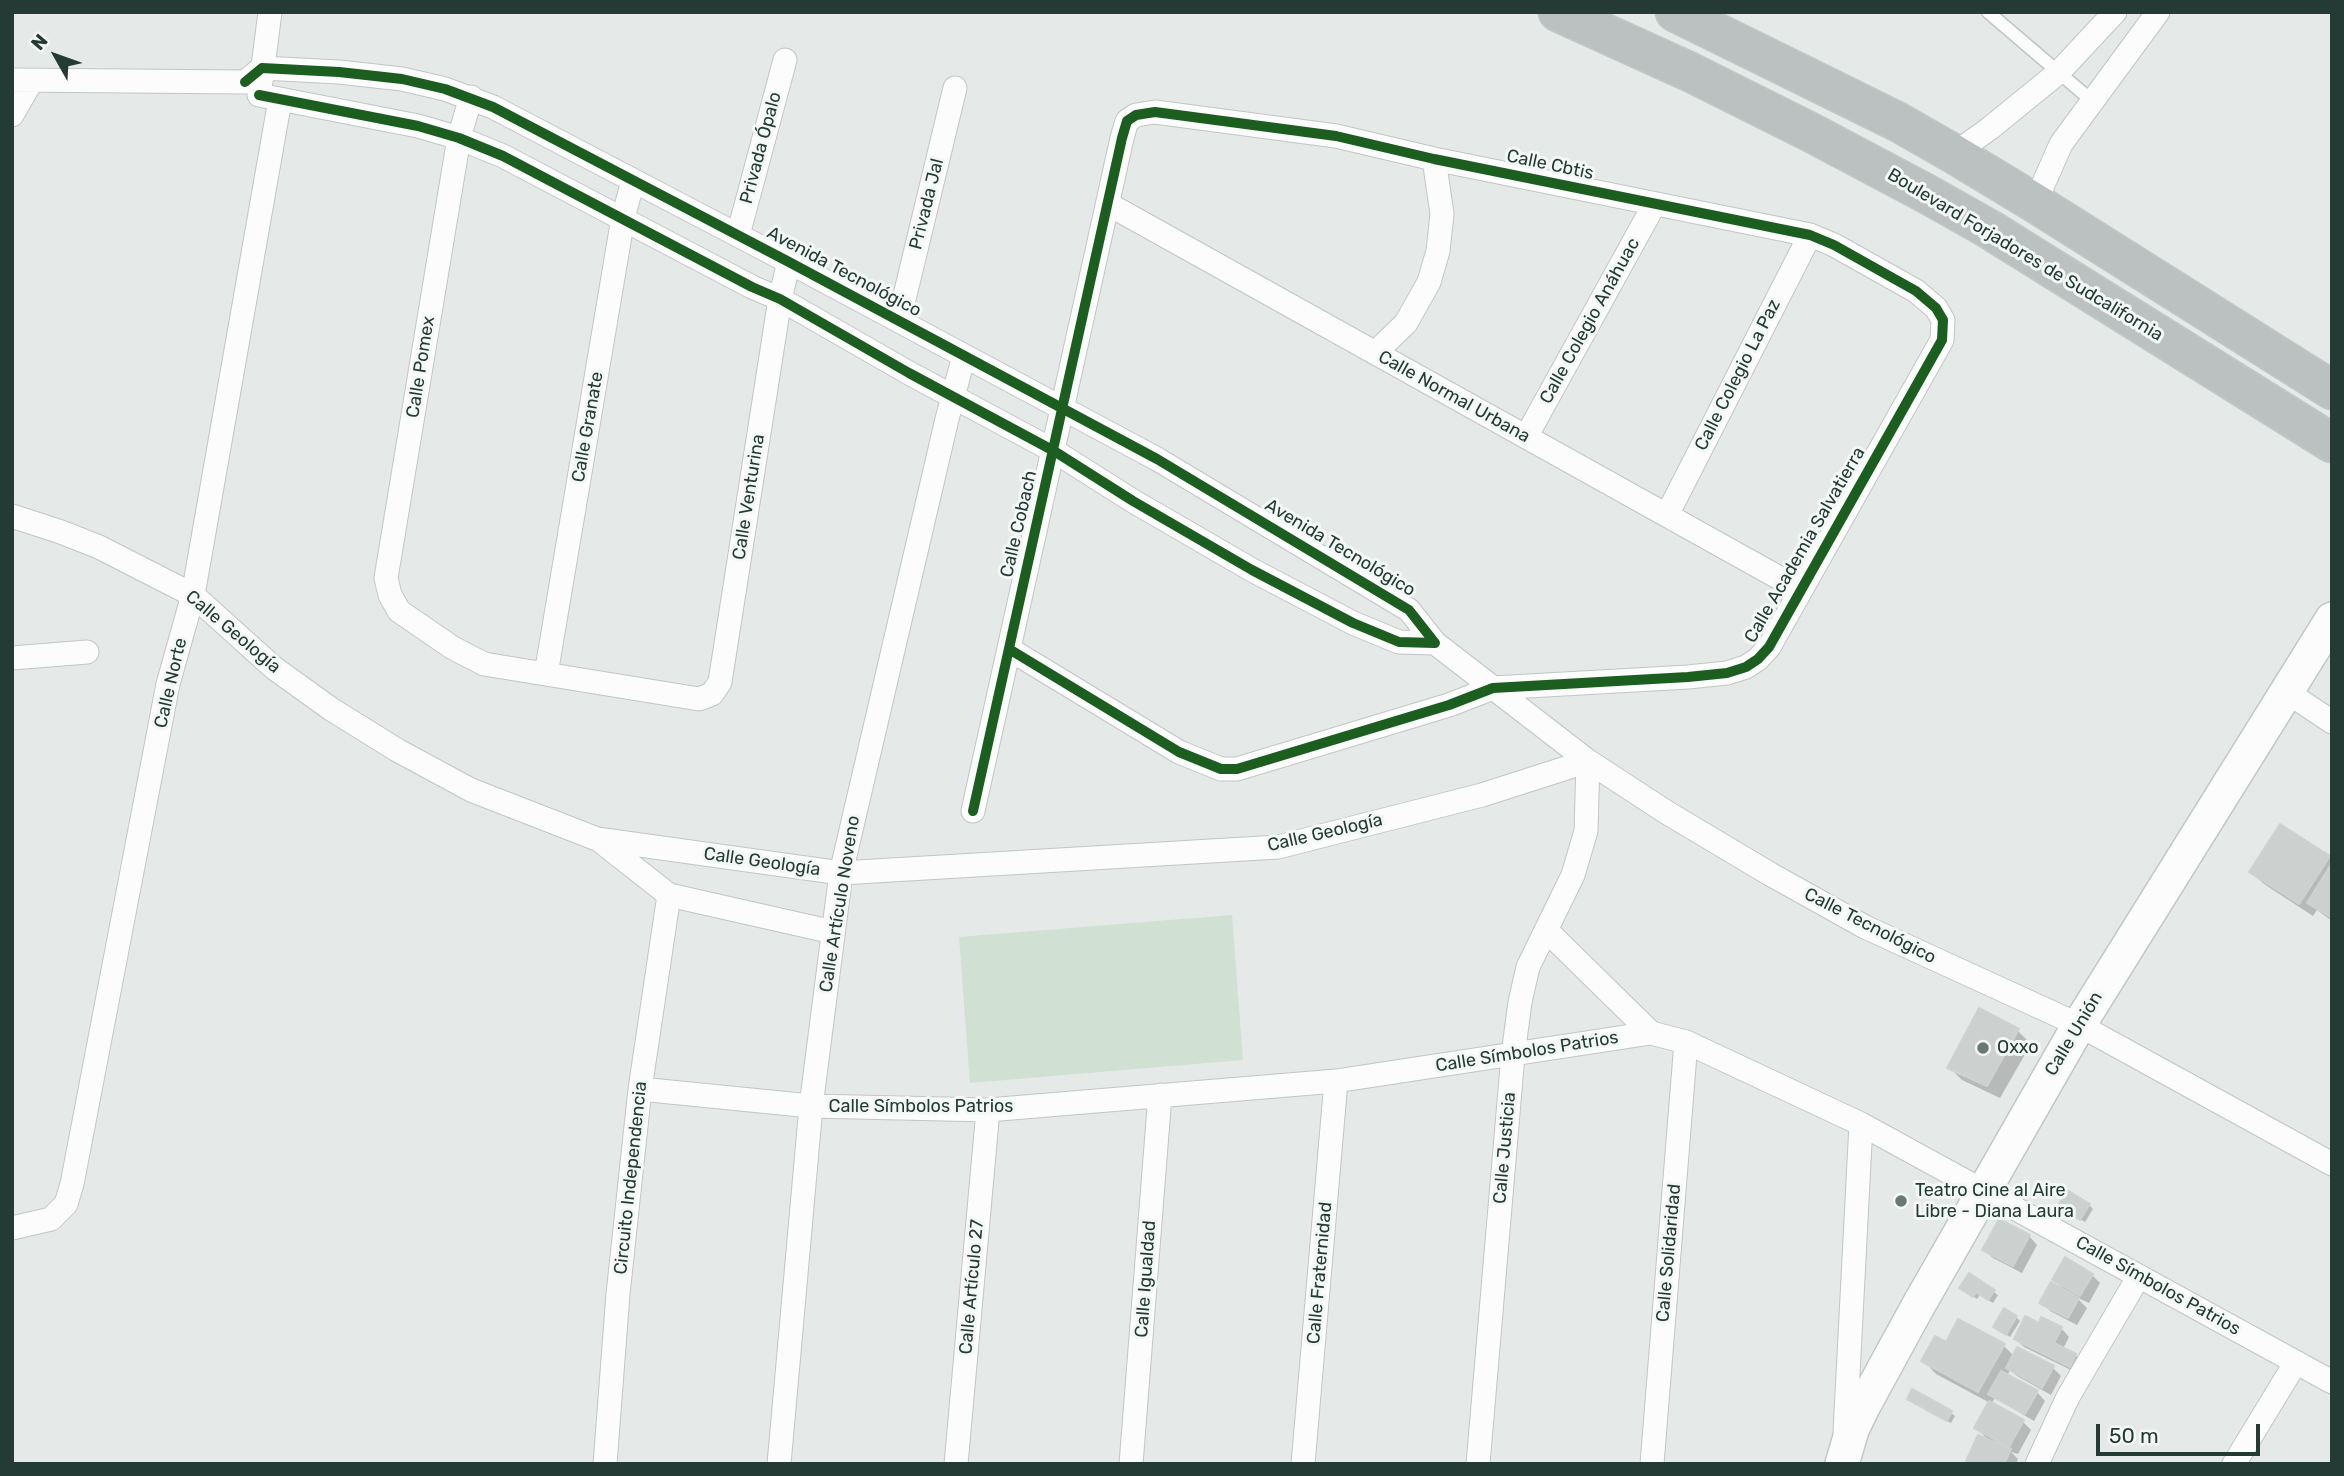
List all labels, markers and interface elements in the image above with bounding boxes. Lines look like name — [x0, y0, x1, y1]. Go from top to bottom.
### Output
north arrow — [21, 21, 91, 91]
text: N — [26, 30, 53, 55]
street label: Privada Ópalo — [736, 90, 786, 206]
street label: Calle Cbtis — [1505, 145, 1595, 185]
street label: Privada Jal — [905, 156, 949, 252]
street label: Boulevard Forjadores de Sudcalifornia — [1883, 164, 2167, 346]
street label: Avenida Tecnológico — [763, 222, 925, 322]
street label: Calle Colegio Anáhuac — [1535, 234, 1645, 408]
street label: Calle Colegio La Paz — [1691, 296, 1785, 454]
street label: Calle Pomex — [402, 315, 440, 419]
street label: Calle Normal Urbana — [1374, 346, 1534, 448]
street label: Calle Granate — [568, 370, 608, 484]
street label: Calle Venturina — [728, 433, 770, 561]
street label: Calle Academia Salvatierra — [1740, 443, 1870, 647]
street label: Calle Cobach — [996, 468, 1042, 580]
street label: Avenida Tecnológico — [1261, 495, 1419, 601]
street label: Calle Geología — [181, 586, 285, 678]
street label: Calle Norte — [150, 636, 192, 730]
street label: Calle Geología — [1265, 809, 1385, 857]
street label: Calle Artículo Noveno — [815, 814, 865, 994]
street label: Calle Geología — [702, 843, 822, 881]
street label: Calle Tecnológico — [1800, 883, 1940, 969]
street label: Calle Unión — [2040, 988, 2108, 1080]
street label: Calle Símbolos Patrios — [1434, 1027, 1620, 1077]
place label: Oxxo — [1997, 1037, 2039, 1059]
marker: Oxxo — [1975, 1040, 1991, 1056]
street label: Circuito Independencia — [610, 1080, 652, 1276]
street label: Calle Justicia — [1489, 1091, 1521, 1205]
street label: Calle Símbolos Patrios — [828, 1096, 1014, 1118]
place label: Teatro Cine al Aire Libre - Diana Laura — [1915, 1180, 2074, 1222]
street label: Calle Solidaridad — [1652, 1183, 1686, 1323]
marker: Teatro Cine al Aire Libre - Diana Laura — [1893, 1193, 1909, 1209]
street label: Calle Fraternidad — [1303, 1201, 1337, 1345]
street label: Calle Artículo 27 — [955, 1219, 989, 1355]
street label: Calle Igualdad — [1131, 1220, 1161, 1338]
street label: Calle Símbolos Patrios — [2072, 1232, 2244, 1340]
scale bar — [2099, 1410, 2264, 1454]
text: 50 m — [2109, 1423, 2159, 1448]

